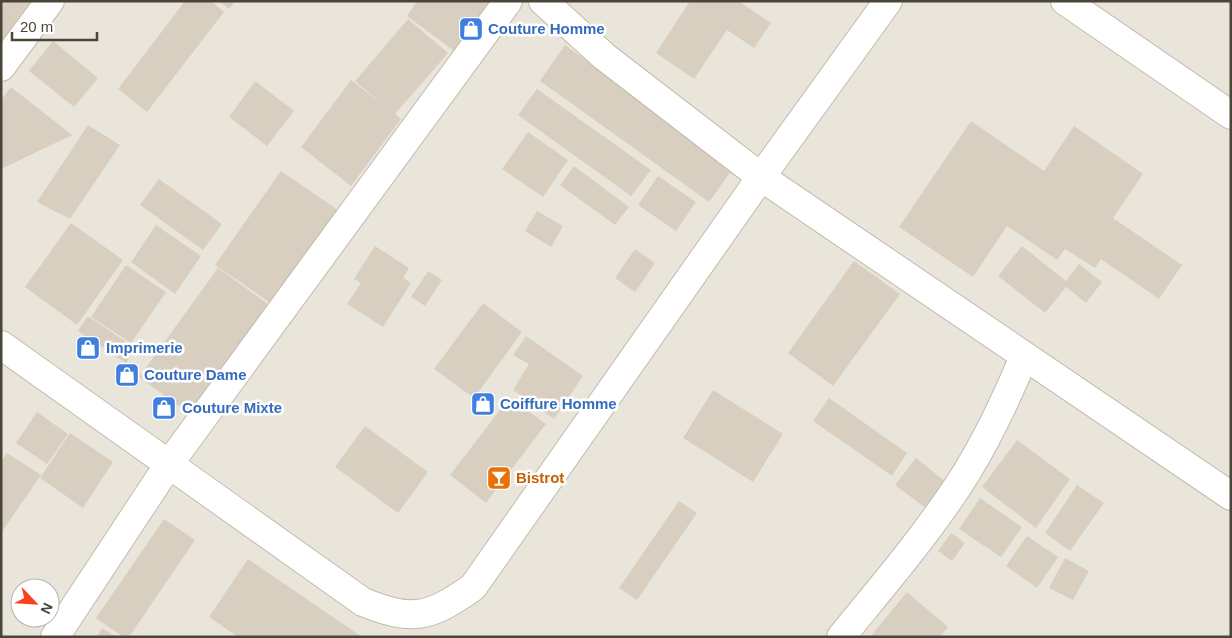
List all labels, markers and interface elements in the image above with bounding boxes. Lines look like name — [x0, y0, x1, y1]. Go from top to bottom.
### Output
scale bar — [12, 10, 98, 42]
shop icon: Couture Homme — [458, 16, 484, 42]
text: 20 m — [20, 18, 53, 35]
place label: Couture Homme — [488, 20, 605, 37]
shop icon: Imprimerie — [75, 335, 101, 361]
place label: Imprimerie — [106, 339, 183, 356]
shop icon: Couture Dame — [114, 362, 140, 388]
place label: Couture Dame — [144, 366, 247, 383]
shop icon: Coiffure Homme — [470, 391, 496, 417]
shop icon: Couture Mixte — [151, 395, 177, 421]
place label: Coiffure Homme — [500, 395, 617, 412]
place label: Couture Mixte — [182, 399, 282, 416]
bar icon: Bistrot — [486, 465, 512, 491]
place label: Bistrot — [516, 469, 564, 486]
north arrow — [10, 578, 60, 628]
text: N — [37, 601, 56, 616]

